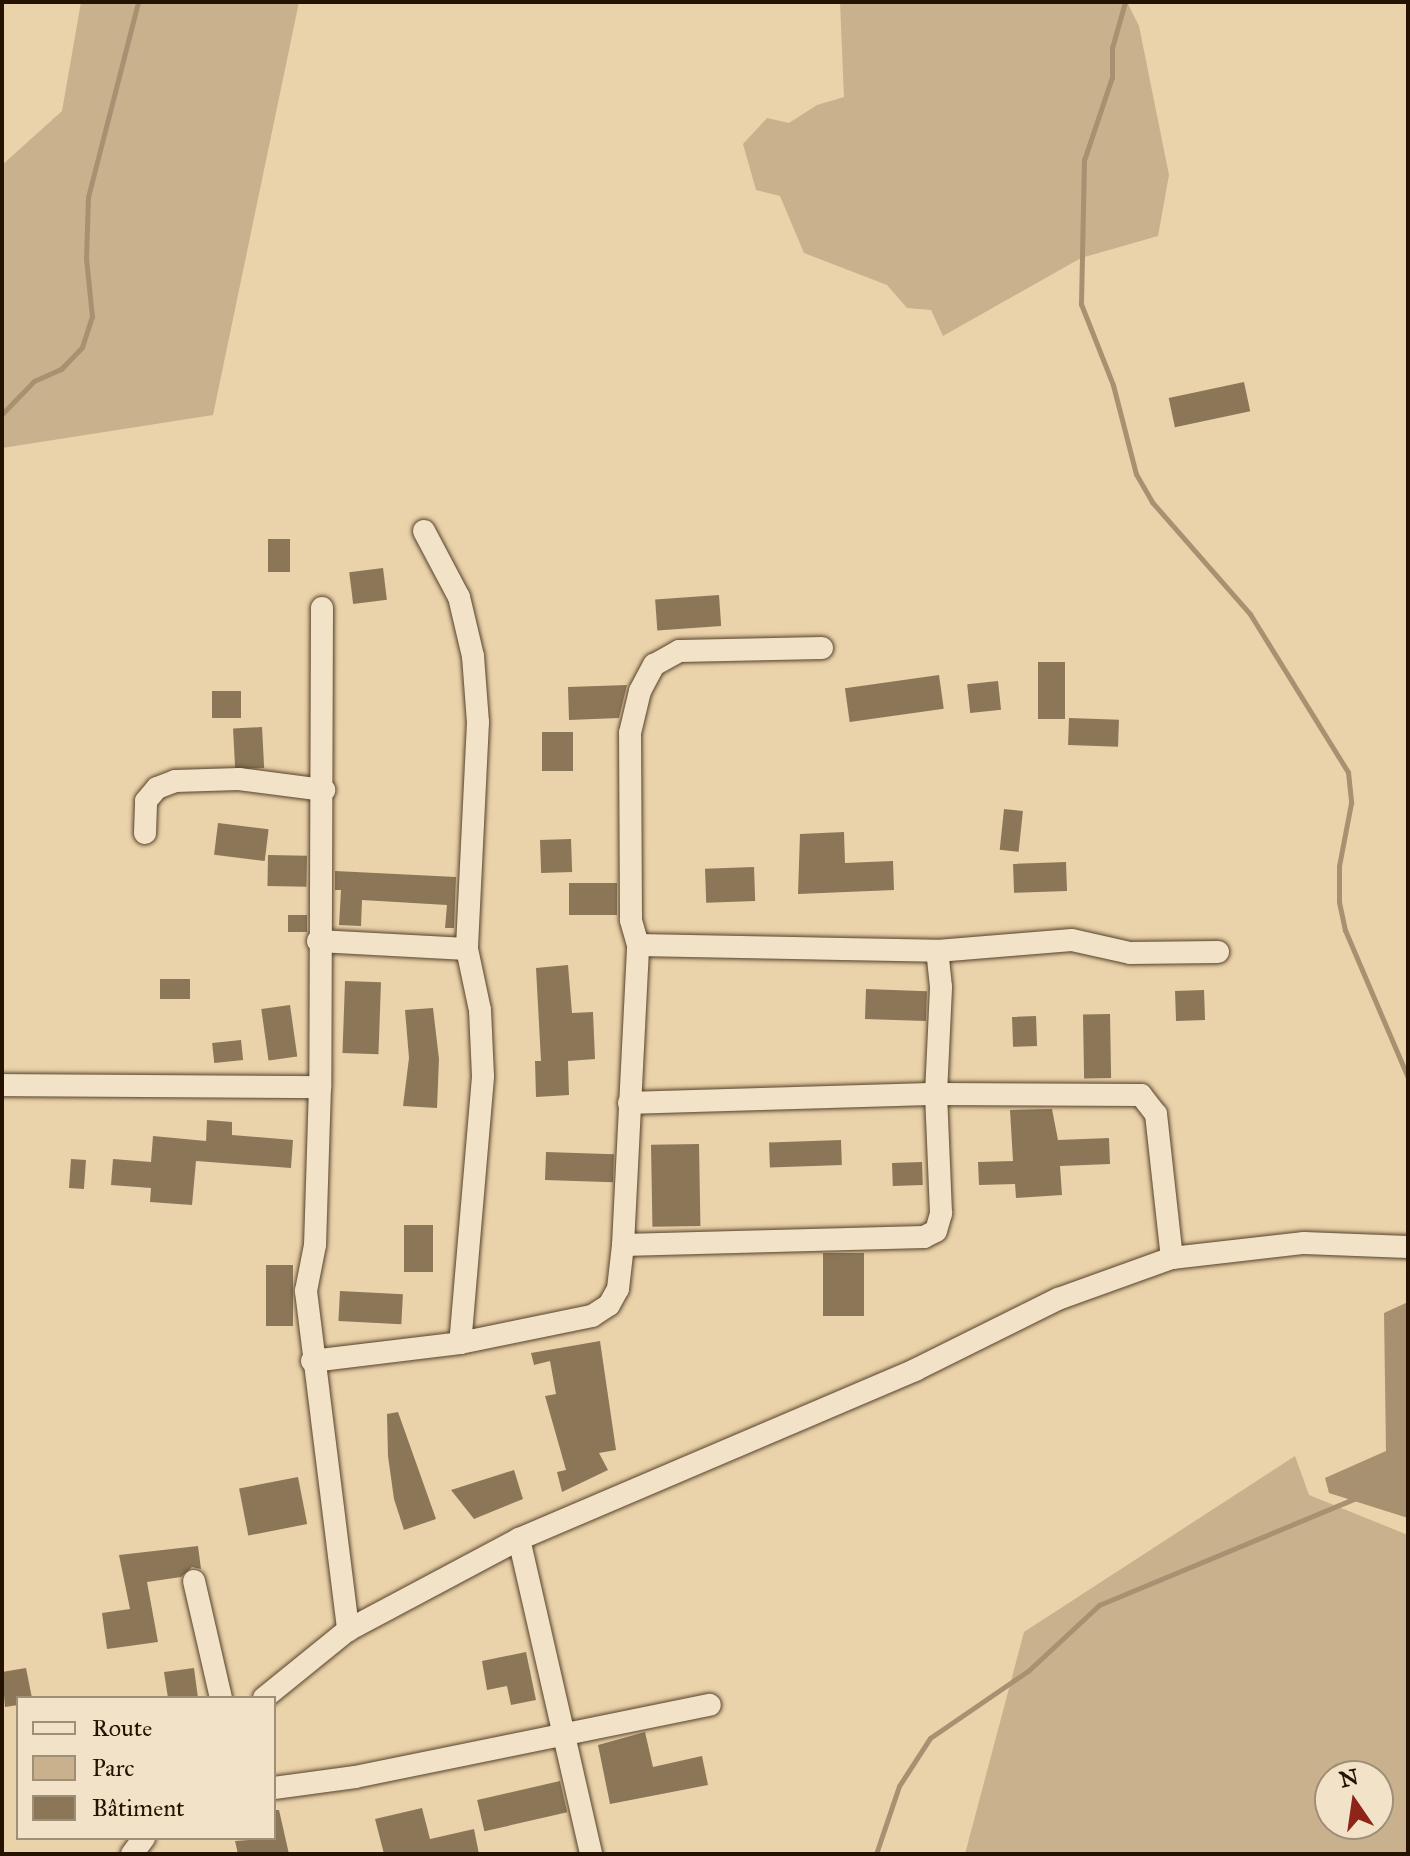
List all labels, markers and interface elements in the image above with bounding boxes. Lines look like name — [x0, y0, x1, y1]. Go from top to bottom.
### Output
legend — [16, 1696, 276, 1840]
text: Route — [92, 1713, 152, 1743]
text: Parc — [92, 1753, 134, 1783]
north arrow — [1314, 1760, 1394, 1840]
text: N — [1337, 1763, 1361, 1793]
text: Bâtiment — [92, 1793, 185, 1823]

